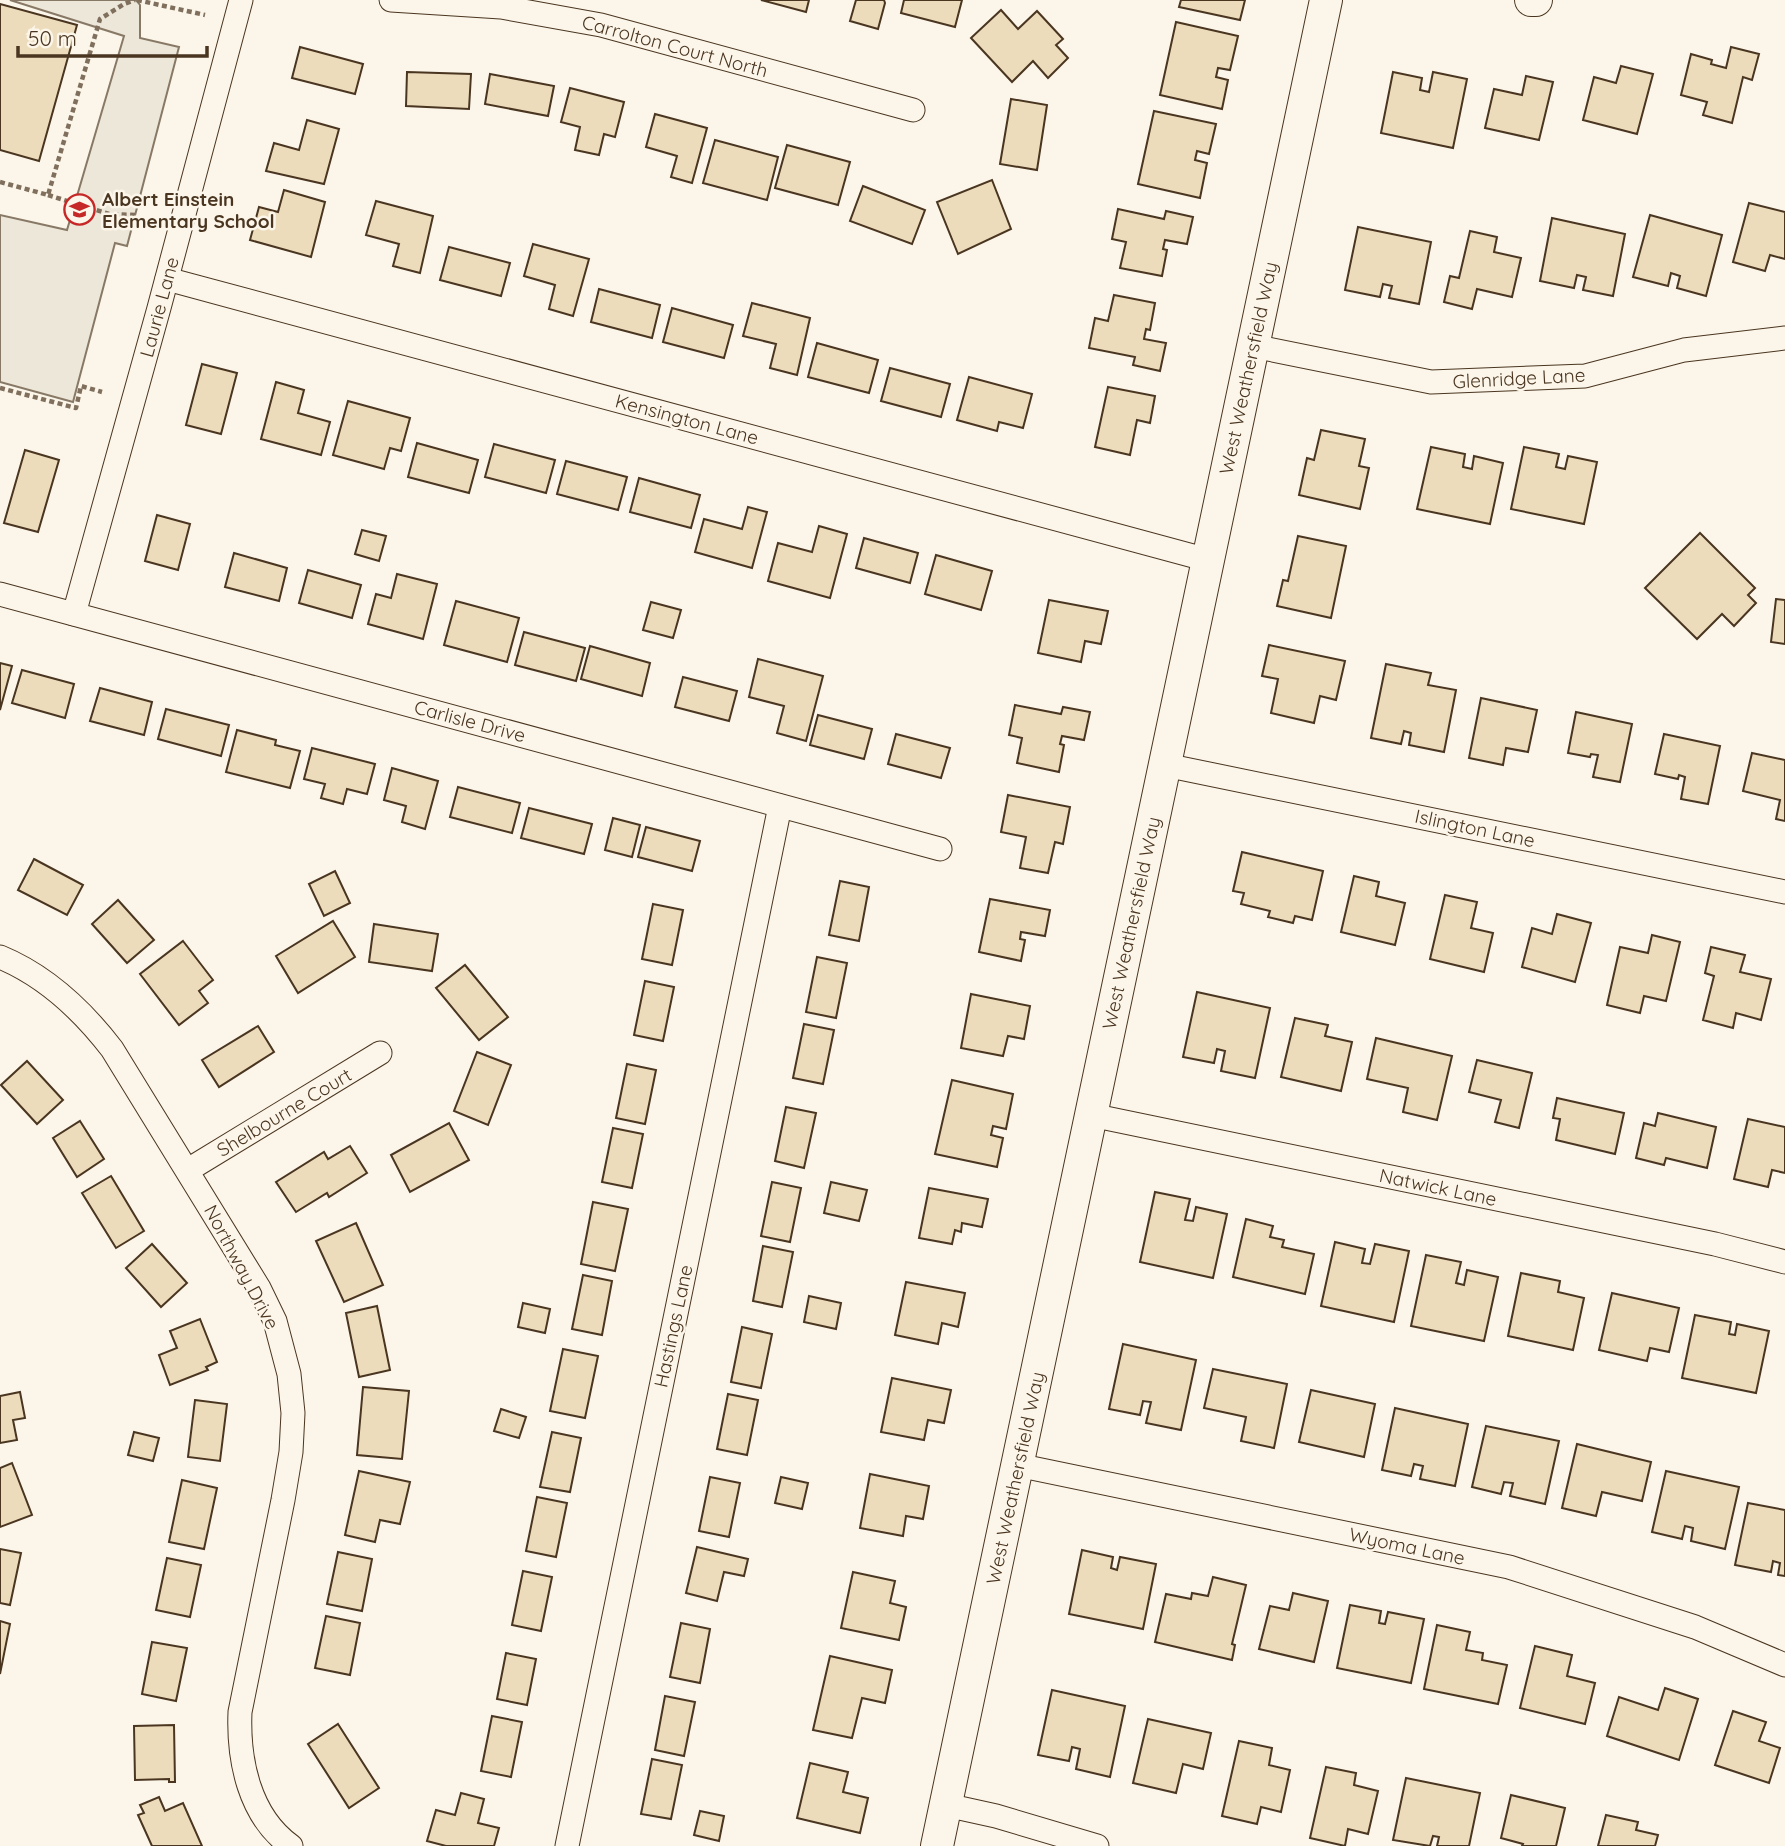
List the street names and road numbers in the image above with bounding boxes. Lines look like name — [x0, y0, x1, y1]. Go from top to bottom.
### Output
street label: Carrolton Court North — [579, 10, 771, 82]
street label: Laurie Lane — [134, 254, 184, 360]
street label: West Weathersfield Way — [1214, 259, 1282, 477]
street label: Glenridge Lane — [1452, 363, 1586, 393]
street label: Kensington Lane — [613, 388, 761, 450]
street label: Carlisle Drive — [412, 695, 528, 747]
street label: Islington Lane — [1413, 804, 1537, 852]
street label: West Weathersfield Way — [1097, 814, 1165, 1032]
street label: Shelbourne Court — [212, 1062, 356, 1162]
street label: Natwick Lane — [1377, 1163, 1499, 1211]
street label: Northway Drive — [199, 1201, 285, 1333]
street label: Hastings Lane — [648, 1263, 698, 1389]
street label: West Weathersfield Way — [981, 1369, 1049, 1587]
street label: Wyoma Lane — [1347, 1522, 1467, 1570]

